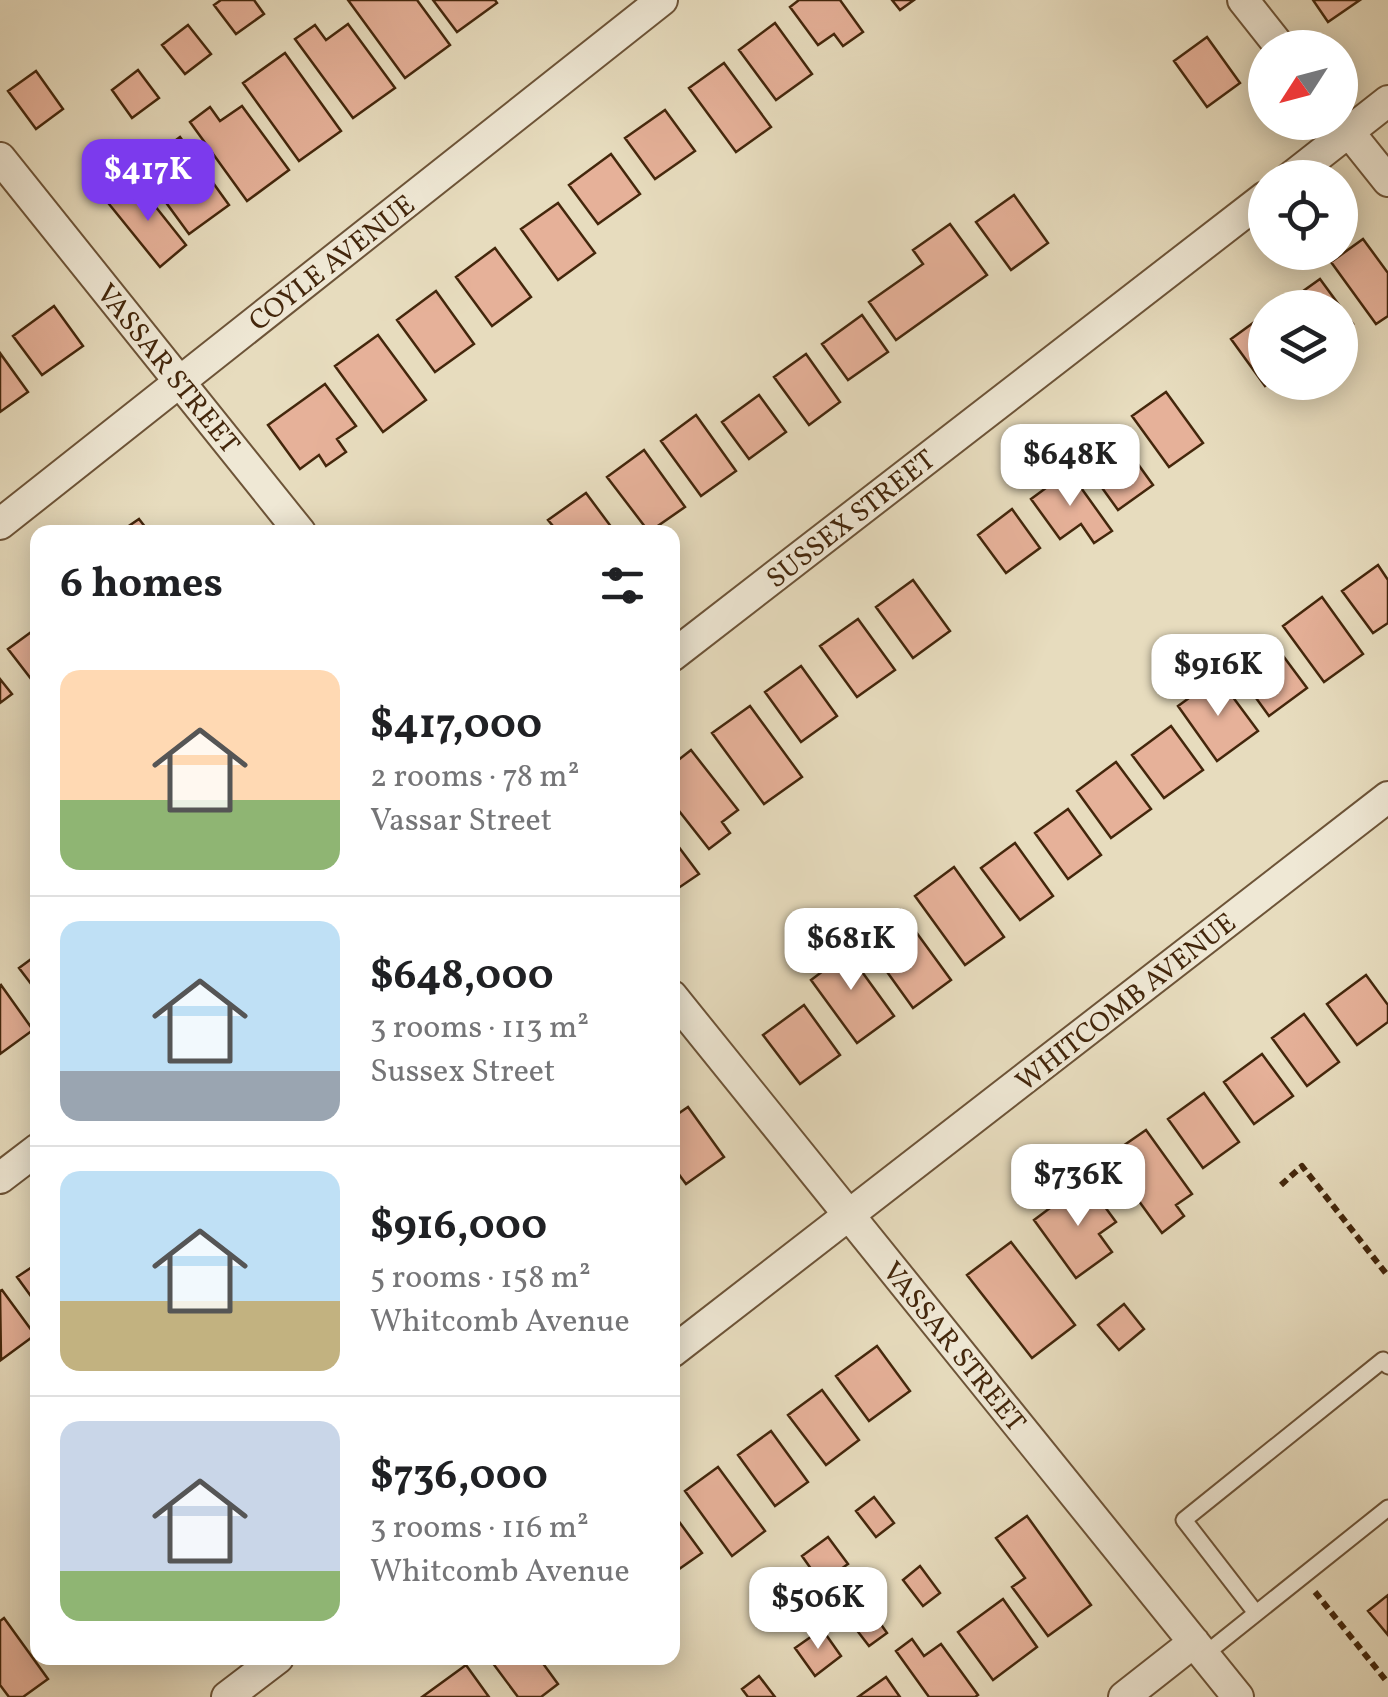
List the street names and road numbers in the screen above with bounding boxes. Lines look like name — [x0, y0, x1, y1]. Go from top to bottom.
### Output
street label: COYLE AVENUE — [241, 187, 424, 341]
street label: VASSAR STREET — [86, 276, 248, 463]
street label: SUSSEX STREET — [759, 441, 944, 598]
street label: WHITCOMB AVENUE — [1008, 905, 1245, 1101]
street label: VASSAR STREET — [872, 1254, 1034, 1441]

